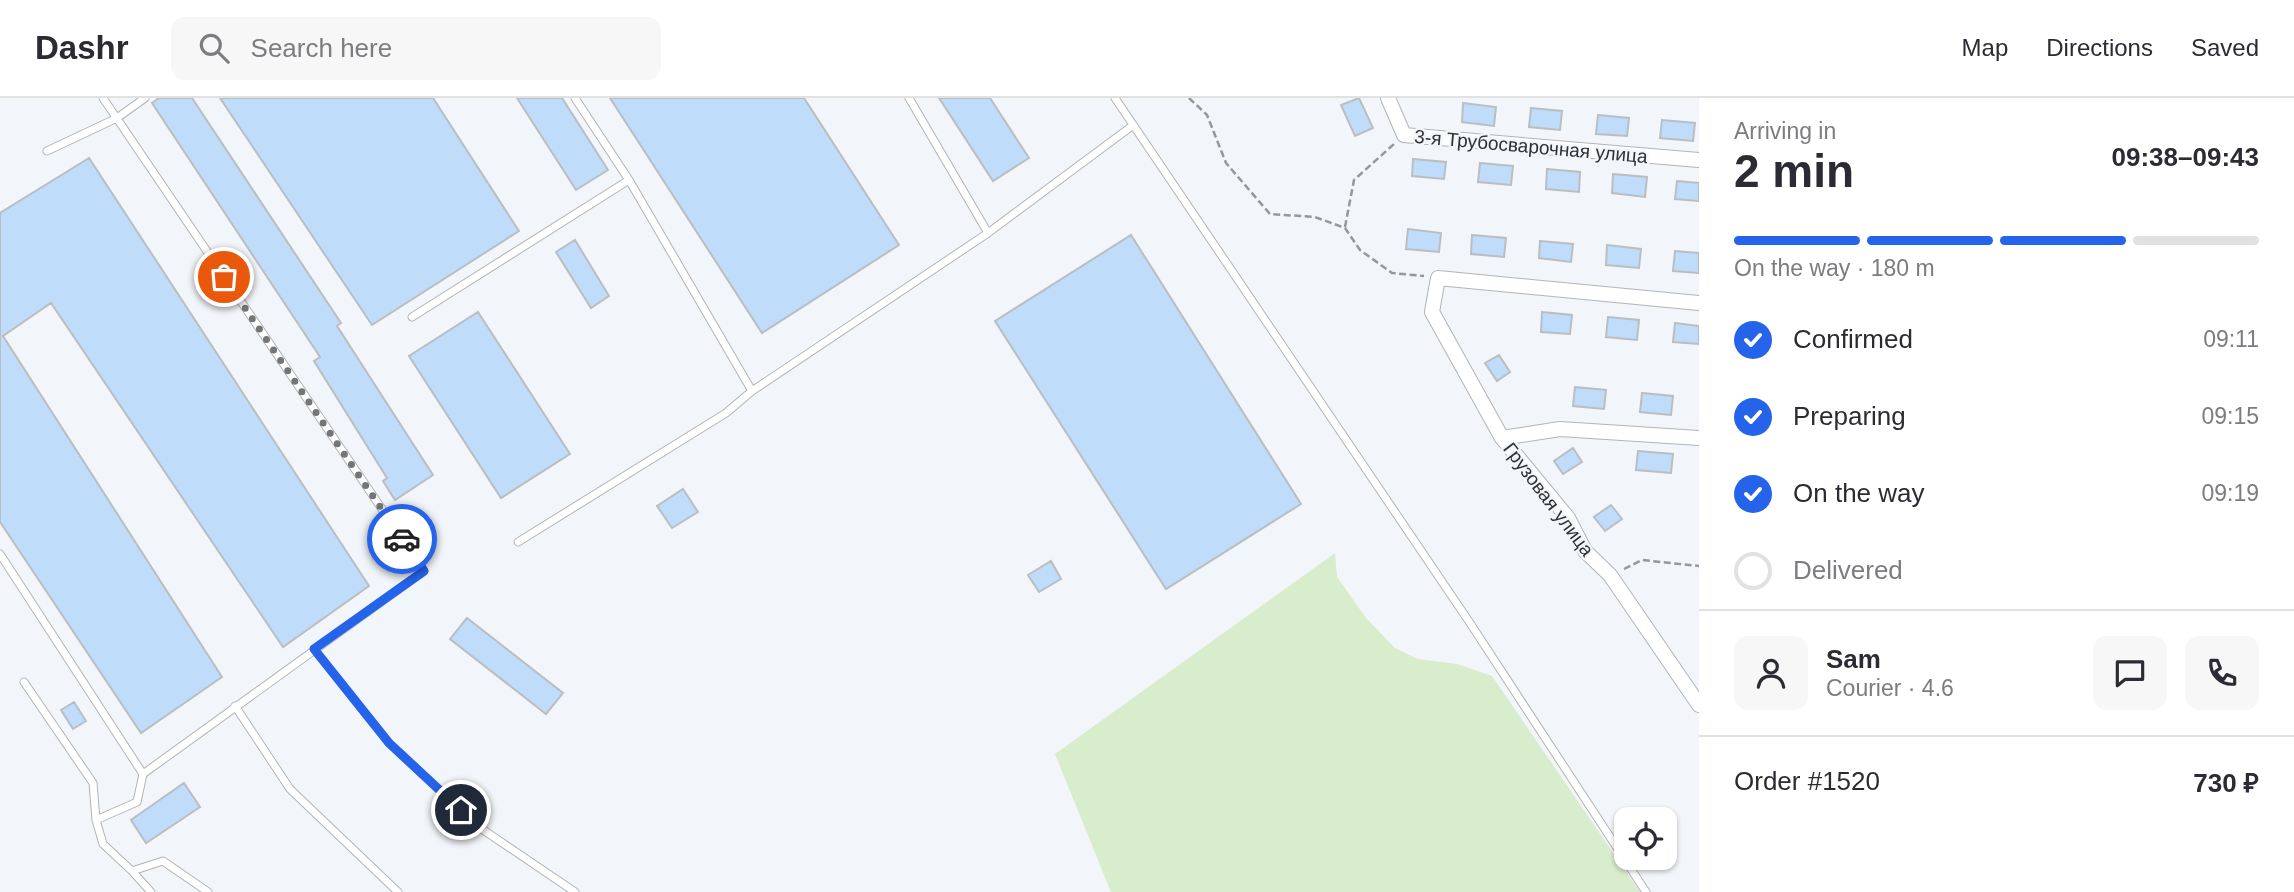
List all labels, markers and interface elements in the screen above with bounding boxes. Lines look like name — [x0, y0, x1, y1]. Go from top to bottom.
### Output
search box — [171, 17, 661, 80]
text: Dashr — [35, 29, 129, 66]
icon: search — [195, 29, 233, 67]
text: Search here — [251, 33, 392, 63]
text: Map — [1962, 34, 2008, 61]
text: Directions — [2046, 34, 2153, 61]
text: Saved — [2191, 34, 2259, 61]
text: Arriving in — [1734, 118, 1836, 144]
street label: 3-я Трубосварочная улица — [1414, 126, 1649, 167]
text: 09:38–09:43 — [2112, 142, 2259, 172]
text: 2 min — [1734, 145, 1854, 197]
pin — [194, 247, 254, 307]
text: On the way · 180 m — [1734, 255, 1935, 281]
icon: bag — [205, 258, 243, 296]
icon: check — [1734, 321, 1772, 359]
text: Confirmed — [1793, 324, 1913, 354]
text: 09:11 — [2203, 326, 2259, 352]
icon: check — [1734, 398, 1772, 436]
text: Preparing — [1793, 401, 1906, 431]
text: 09:15 — [2201, 403, 2259, 429]
street label: Грузовая улица — [1499, 439, 1598, 560]
icon: check — [1734, 475, 1772, 513]
text: On the way — [1793, 478, 1925, 508]
text: 09:19 — [2201, 480, 2259, 506]
courier — [367, 504, 437, 574]
icon: car — [383, 520, 421, 558]
text: Delivered — [1793, 555, 1903, 585]
button: person — [1734, 636, 1808, 710]
button: chat — [2093, 636, 2167, 710]
button: phone — [2185, 636, 2259, 710]
text: Sam — [1826, 644, 1881, 674]
text: Courier · 4.6 — [1826, 675, 1954, 701]
text: Order #1520 — [1734, 766, 1880, 796]
text: 730 ₽ — [2193, 768, 2259, 798]
pin — [431, 780, 491, 840]
icon: home — [442, 791, 480, 829]
map controls — [1614, 807, 1677, 870]
button: locate — [1614, 807, 1677, 870]

